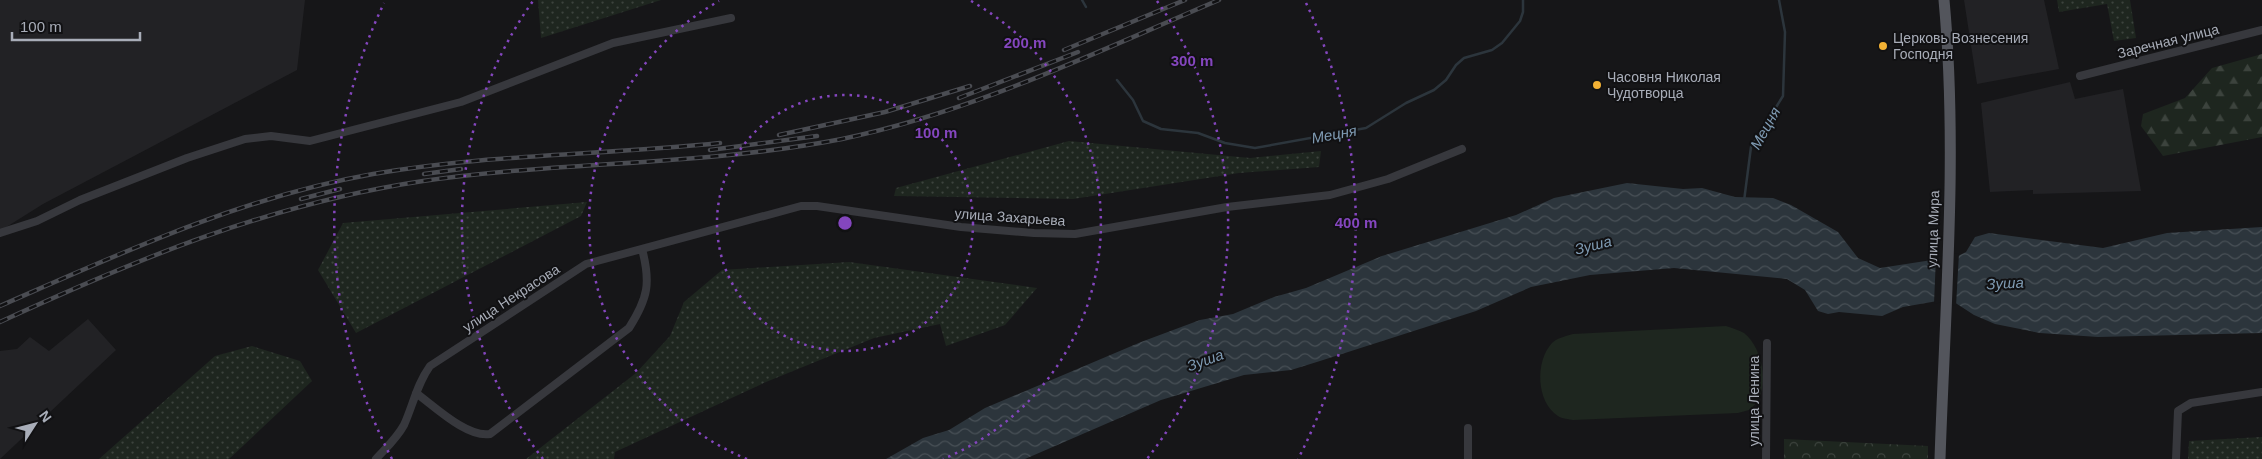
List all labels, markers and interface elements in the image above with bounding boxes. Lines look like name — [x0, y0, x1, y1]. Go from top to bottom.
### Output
scale bar — [12, 10, 140, 42]
text: 100 m — [20, 18, 62, 35]
street label: Заречная улица — [2116, 21, 2221, 61]
place label: Церковь Вознесения Господня — [1893, 30, 2028, 62]
text: 200 m — [1004, 34, 1046, 51]
marker: Церковь Вознесения Господня — [1877, 40, 1889, 52]
text: 300 m — [1171, 52, 1213, 69]
place label: Часовня Николая Чудотворца — [1607, 69, 1721, 101]
marker: Часовня Николая Чудотворца — [1591, 79, 1603, 91]
water label: Мецня — [1746, 104, 1784, 152]
water label: Мецня — [1310, 122, 1358, 146]
text: 100 m — [915, 124, 957, 141]
street label: улица Мира — [1924, 190, 1942, 268]
street label: улица Захарьева — [954, 205, 1066, 229]
centre of rings — [836, 214, 854, 232]
text: 400 m — [1335, 214, 1377, 231]
water label: Зуша — [1573, 232, 1613, 258]
street label: улица Некрасова — [460, 261, 562, 335]
water label: Зуша — [1986, 274, 2024, 292]
water label: Зуша — [1184, 346, 1226, 374]
street label: улица Ленина — [1746, 356, 1762, 446]
north arrow — [10, 399, 60, 449]
text: N — [36, 408, 55, 425]

